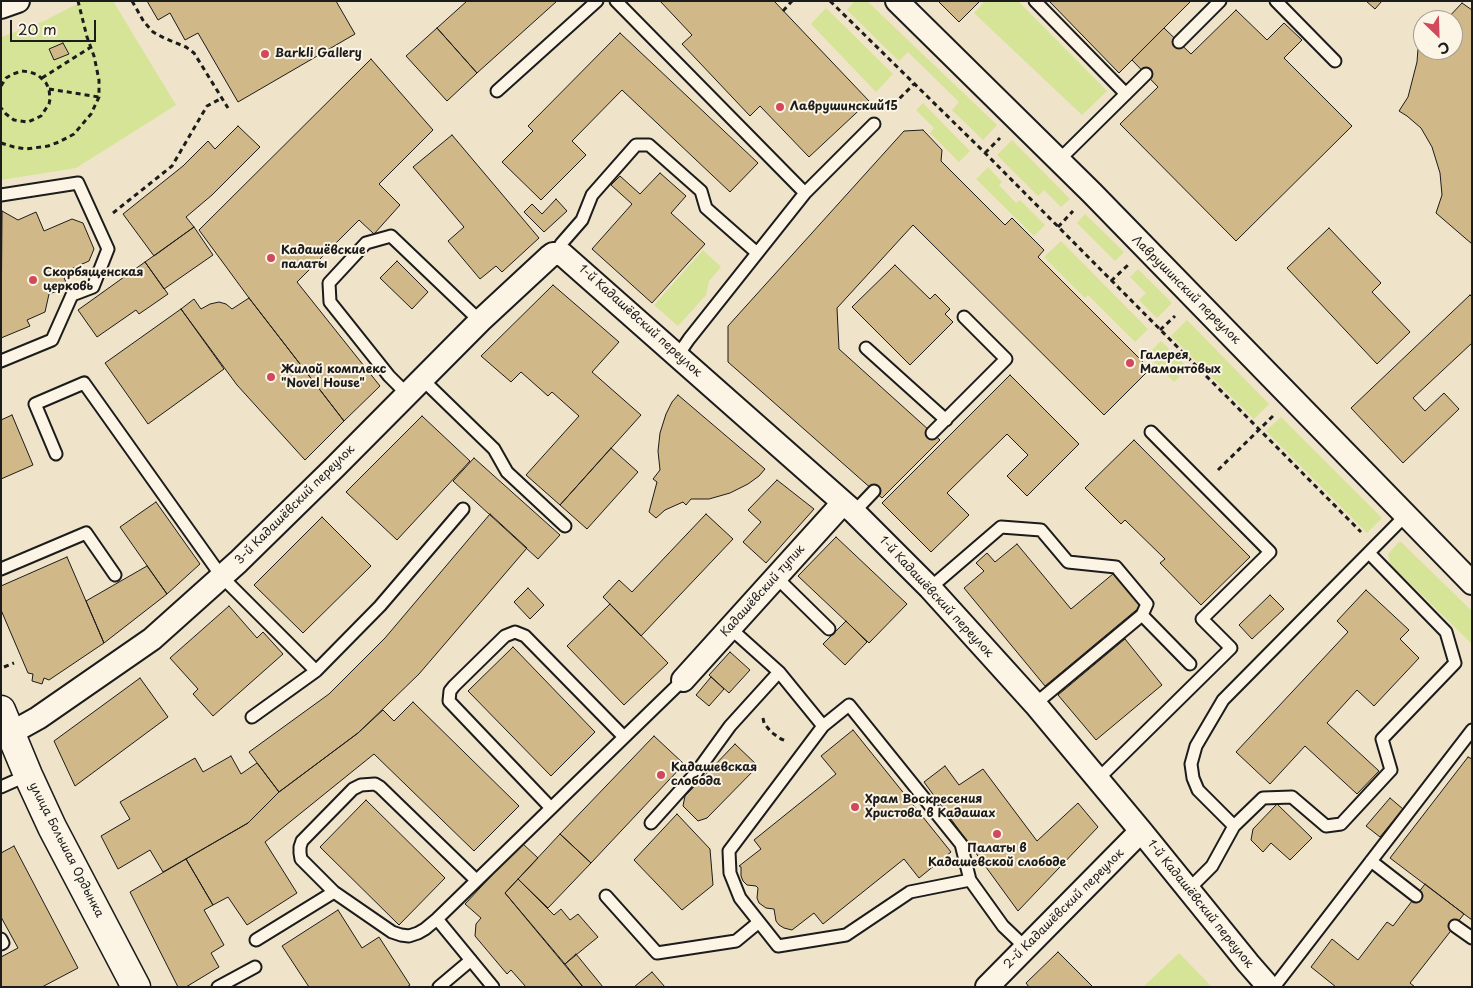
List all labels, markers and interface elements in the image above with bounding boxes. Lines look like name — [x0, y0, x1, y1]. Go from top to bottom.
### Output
scale bar — [12, 10, 99, 42]
north arrow — [1413, 10, 1463, 60]
text: 20 m — [18, 17, 57, 40]
text: С — [1435, 37, 1453, 60]
place label: Barkli Gallery — [275, 47, 362, 61]
marker: Barkli Gallery — [259, 48, 271, 60]
place label: Лаврушинский15 — [790, 100, 898, 114]
marker: Лаврушинский15 — [774, 101, 786, 113]
street label: Лаврушинский переулок — [1129, 233, 1243, 347]
place label: Кадашёвские палаты — [281, 244, 366, 272]
marker: Кадашёвские палаты — [265, 252, 277, 264]
street label: 1-й Кадашёвский переулок — [576, 262, 704, 380]
place label: Скорбященская церковь — [43, 266, 143, 294]
marker: Скорбященская церковь — [27, 274, 39, 286]
place label: Галерея Мамонтовых — [1140, 349, 1221, 377]
marker: Галерея Мамонтовых — [1124, 357, 1136, 369]
place label: Жилой комплекс "Novel House" — [281, 363, 386, 391]
marker: Жилой комплекс "Novel House" — [265, 371, 277, 383]
street label: 3-й Кадашёвский переулок — [232, 442, 358, 568]
street label: 1-й Кадашёвский переулок — [876, 533, 996, 661]
street label: Кадашёвский тупик — [718, 542, 808, 640]
place label: Кадашевская слобода — [671, 761, 757, 789]
marker: Кадашевская слобода — [655, 769, 667, 781]
street label: улица Большая Ордынка — [26, 780, 106, 920]
place label: Храм Воскресения Христова в Кадашах — [865, 793, 995, 821]
marker: Храм Воскресения Христова в Кадашах — [849, 801, 861, 813]
marker: Палаты в Кадашевской слободе — [991, 828, 1003, 840]
street label: 1-й Кадашёвский переулок — [1144, 837, 1256, 971]
place label: Палаты в Кадашевской слободе — [928, 842, 1066, 870]
street label: 2-й Кадашёвский переулок — [1001, 846, 1127, 972]

